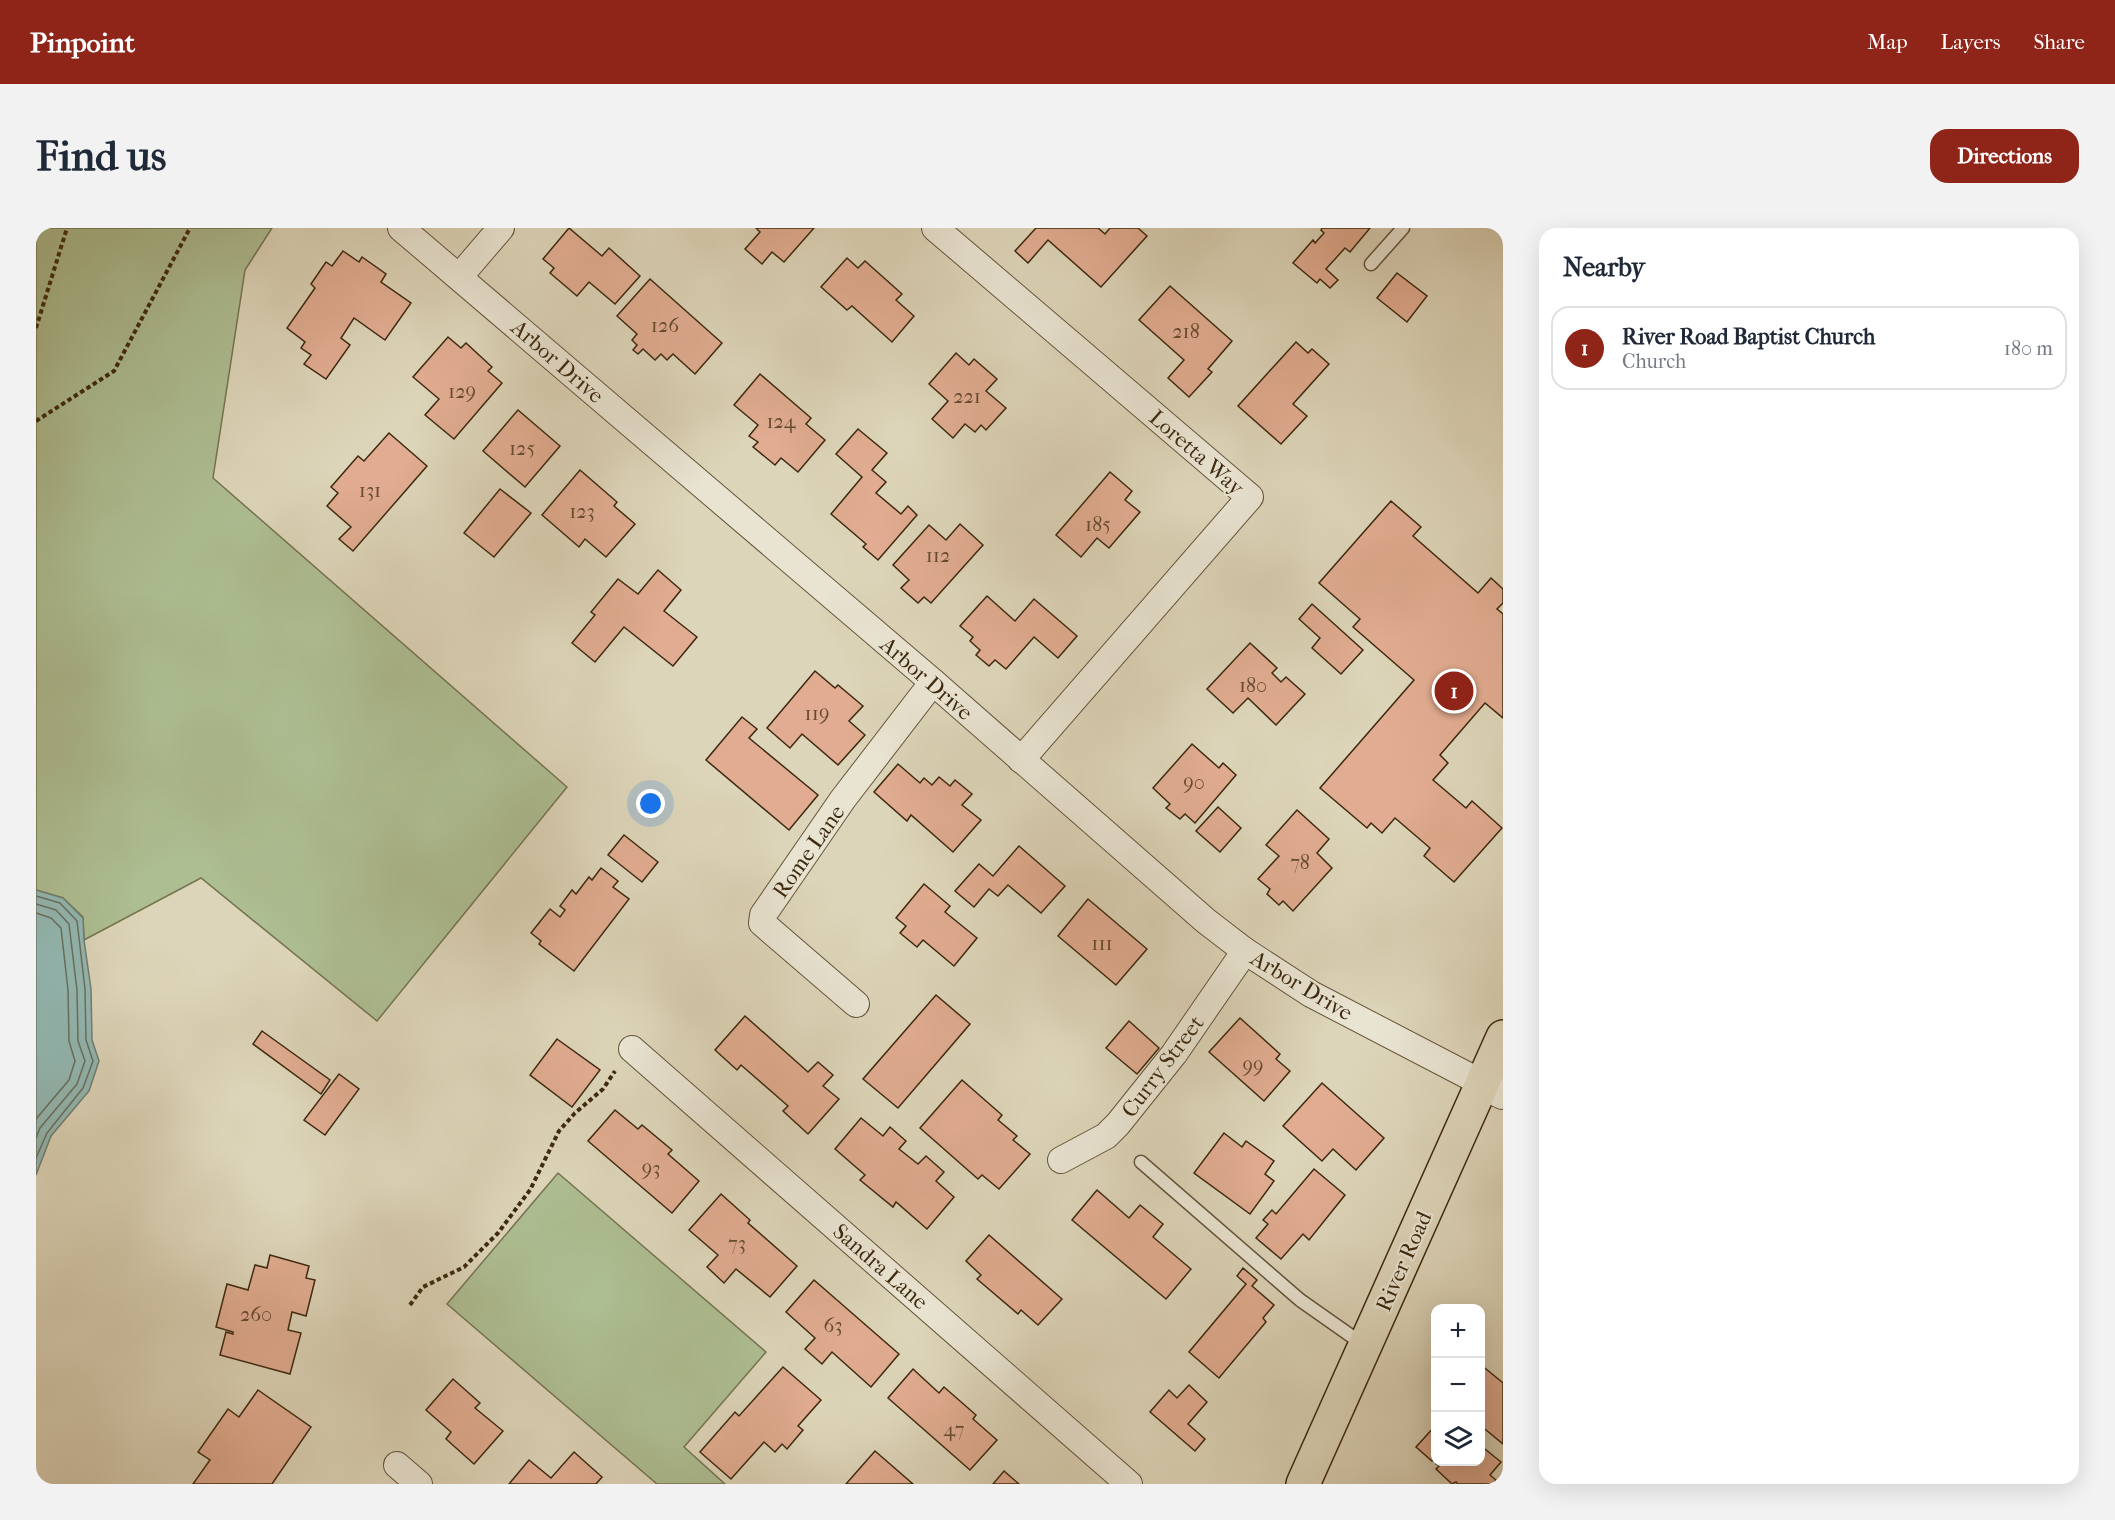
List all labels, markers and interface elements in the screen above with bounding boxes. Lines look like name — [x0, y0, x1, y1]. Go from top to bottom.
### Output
text: Pinpoint — [30, 26, 135, 59]
text: Map — [1867, 30, 1908, 54]
text: Layers — [1941, 30, 2000, 54]
text: Share — [2033, 30, 2085, 54]
button: Directions — [1930, 129, 2079, 183]
text: Find us — [36, 132, 166, 181]
text: Nearby — [1563, 252, 1645, 283]
street label: Arbor Drive — [505, 314, 609, 409]
house number: 126 — [651, 314, 679, 337]
house number: 218 — [1172, 320, 1200, 343]
text: River Road Baptist Church — [1622, 324, 1875, 350]
text: 1 — [1581, 337, 1588, 360]
text: 180 m — [2004, 337, 2053, 360]
text: Church — [1622, 350, 1686, 373]
house number: 129 — [448, 380, 476, 403]
house number: 221 — [953, 385, 981, 408]
street label: Loretta Way — [1144, 405, 1250, 502]
house number: 124 — [766, 410, 797, 433]
house number: 125 — [509, 437, 535, 460]
house number: 131 — [359, 479, 381, 502]
house number: 123 — [569, 500, 595, 523]
house number: 185 — [1085, 513, 1111, 536]
house number: 112 — [926, 544, 950, 567]
street label: Arbor Drive — [874, 631, 978, 726]
pin: 1 — [1434, 668, 1474, 714]
house number: 180 — [1239, 674, 1267, 697]
house number: 119 — [805, 702, 829, 725]
house number: 90 — [1183, 771, 1205, 794]
your location — [636, 789, 665, 818]
street label: Rome Lane — [767, 800, 850, 903]
house number: 78 — [1290, 851, 1310, 874]
house number: 111 — [1091, 932, 1113, 955]
street label: Arbor Drive — [1245, 945, 1357, 1026]
street label: Curry Street — [1116, 1011, 1210, 1123]
house number: 99 — [1243, 1054, 1263, 1077]
house number: 93 — [642, 1157, 660, 1180]
street label: River Road — [1370, 1207, 1438, 1315]
street label: Sandra Lane — [827, 1218, 933, 1315]
house number: 73 — [728, 1232, 746, 1255]
house number: 260 — [240, 1303, 272, 1326]
map controls — [1431, 1304, 1485, 1466]
button: + — [1431, 1304, 1485, 1358]
house number: 63 — [823, 1314, 843, 1337]
button: − — [1431, 1358, 1485, 1412]
button: layers — [1431, 1412, 1485, 1466]
house number: 47 — [944, 1418, 965, 1441]

